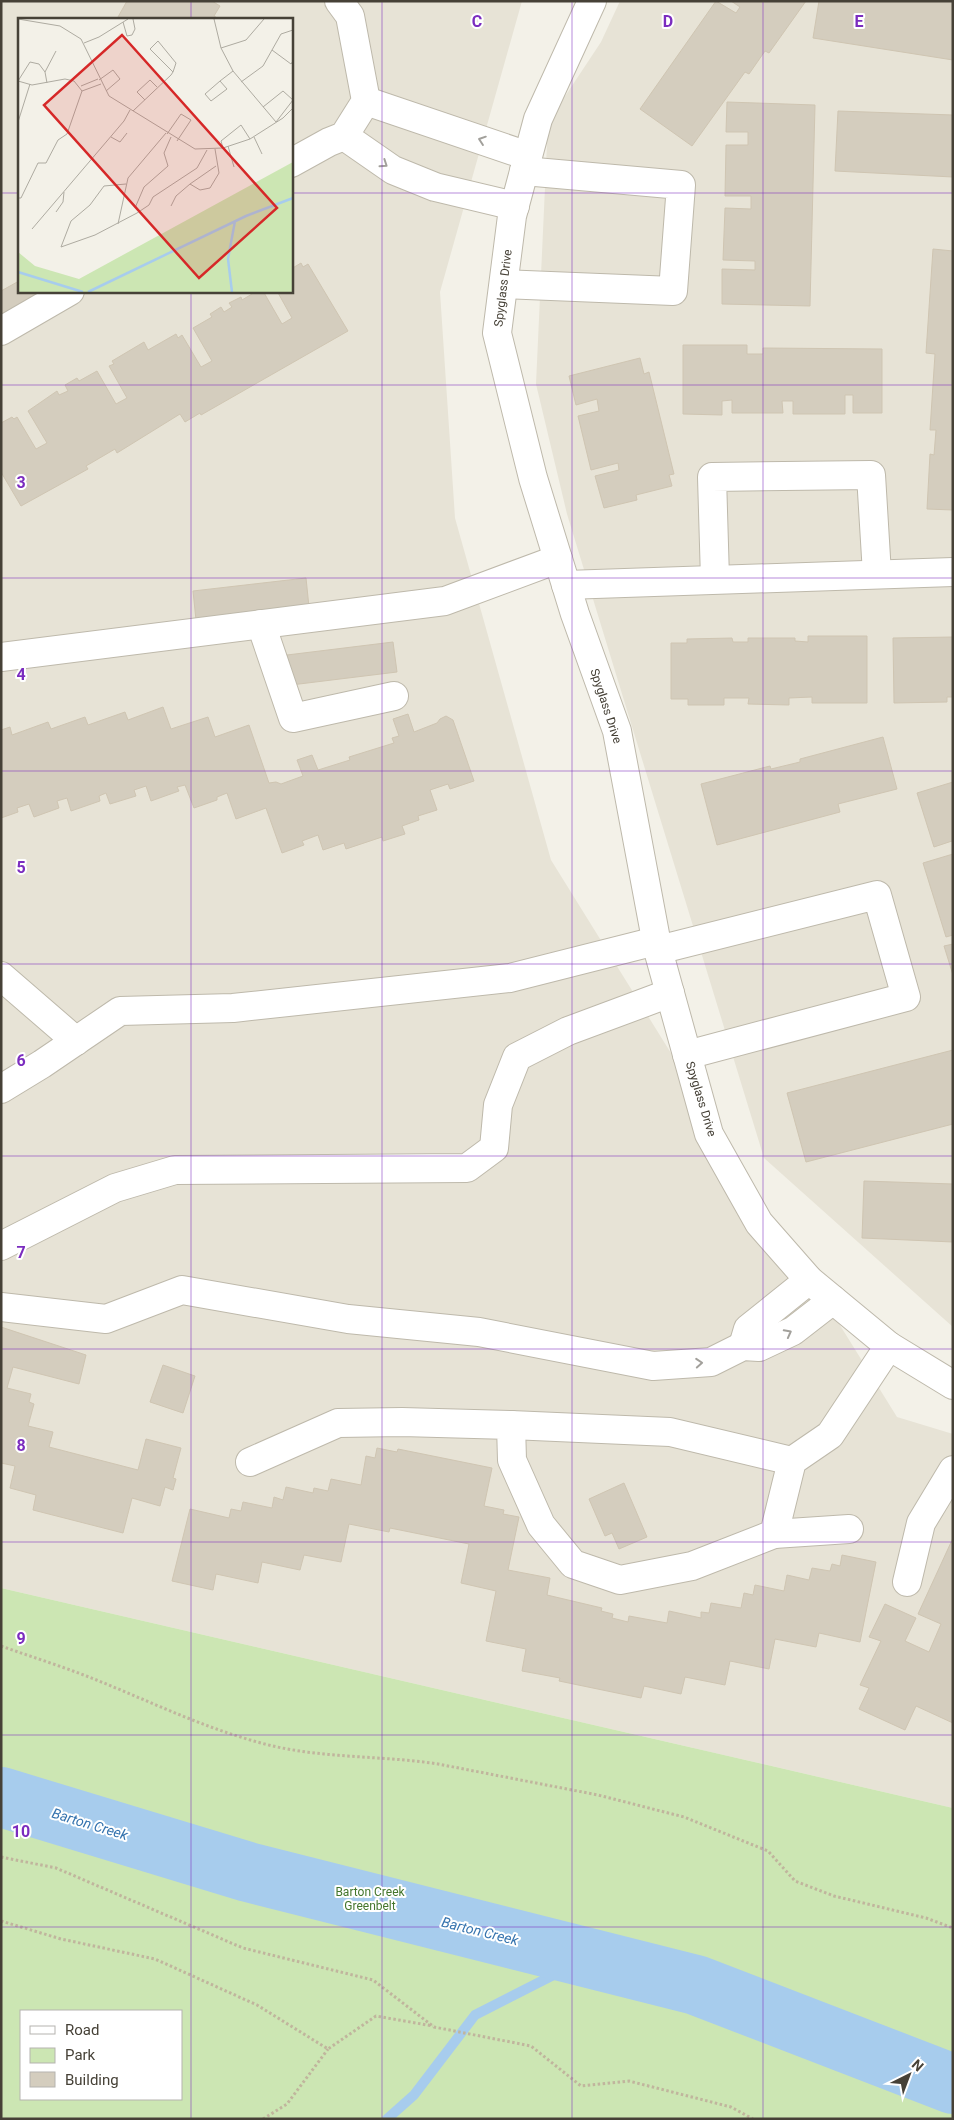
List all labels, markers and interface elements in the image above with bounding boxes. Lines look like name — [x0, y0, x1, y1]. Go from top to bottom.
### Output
text: C — [472, 12, 482, 31]
text: D — [663, 12, 673, 31]
text: E — [855, 12, 864, 31]
inset map — [18, 18, 292, 292]
one-way arrow — [478, 136, 486, 146]
one-way arrow — [378, 158, 388, 167]
street label: Spyglass Drive — [491, 248, 515, 328]
text: 3 — [16, 473, 26, 492]
text: 4 — [16, 665, 26, 684]
street label: Spyglass Drive — [587, 667, 625, 745]
text: 5 — [16, 858, 26, 877]
text: 6 — [16, 1051, 26, 1070]
street label: Spyglass Drive — [683, 1060, 719, 1138]
text: 7 — [16, 1243, 26, 1262]
one-way arrow — [783, 1329, 792, 1339]
one-way arrow — [696, 1357, 704, 1368]
text: 8 — [16, 1436, 26, 1455]
text: 9 — [16, 1629, 26, 1648]
water label: Barton Creek — [50, 1805, 131, 1843]
text: 10 — [12, 1822, 30, 1841]
park label: Barton Creek Greenbelt — [335, 1885, 406, 1913]
water label: Barton Creek — [440, 1914, 521, 1949]
legend — [20, 2010, 182, 2100]
text: Road — [65, 2021, 99, 2039]
text: Park — [65, 2046, 96, 2064]
north arrow — [884, 2050, 934, 2100]
text: N — [909, 2056, 927, 2075]
text: Building — [65, 2071, 119, 2089]

